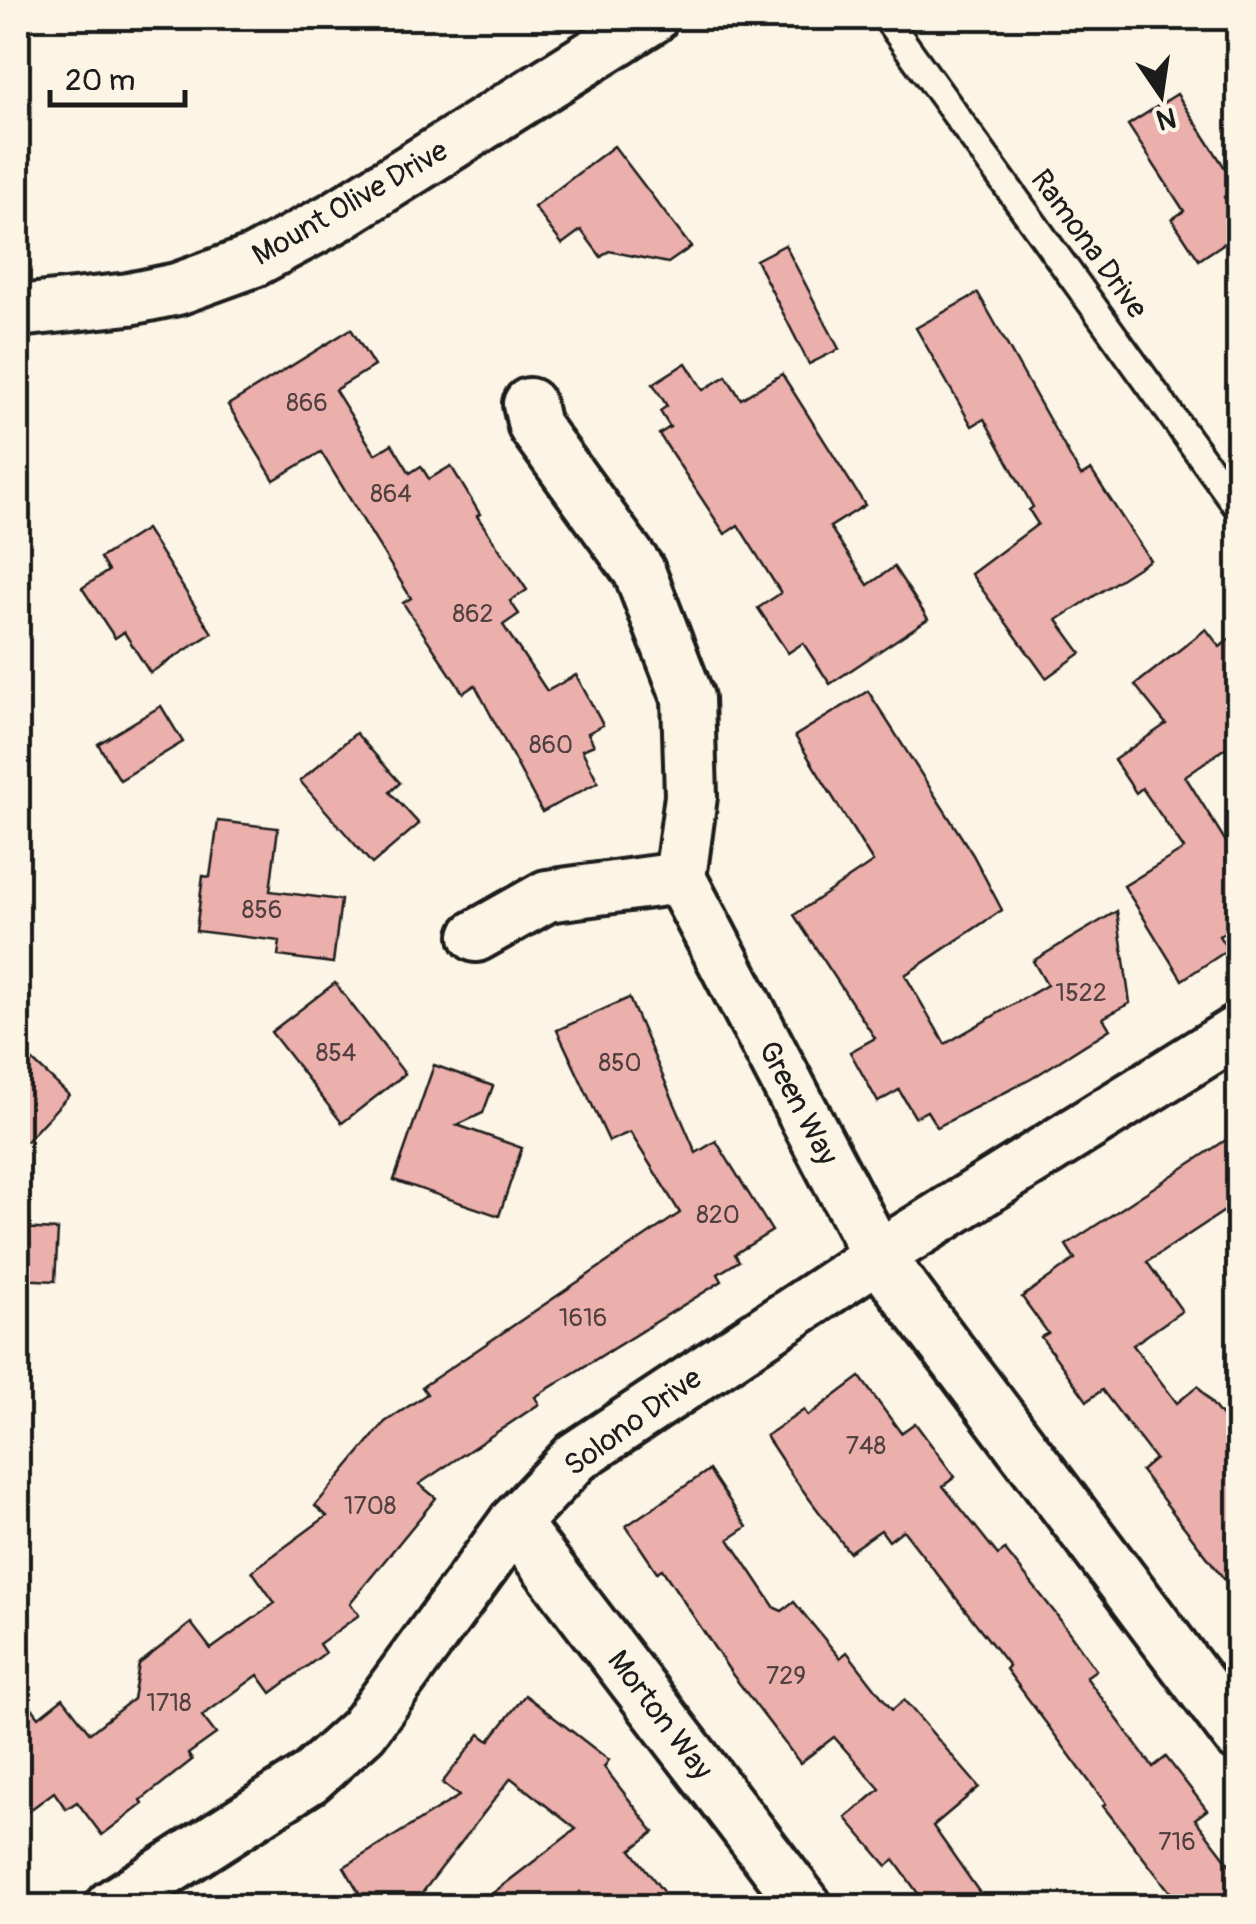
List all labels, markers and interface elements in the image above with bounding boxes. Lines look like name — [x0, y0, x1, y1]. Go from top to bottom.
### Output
scale bar — [50, 45, 185, 107]
north arrow — [1111, 45, 1211, 145]
text: 20 m — [65, 62, 135, 99]
text: N — [1153, 99, 1179, 137]
street label: Mount Olive Drive — [246, 132, 454, 274]
street label: Ramona Drive — [1023, 162, 1156, 326]
house number: 866 — [286, 388, 328, 419]
house number: 864 — [370, 479, 412, 510]
house number: 862 — [452, 599, 494, 630]
house number: 860 — [529, 730, 573, 761]
house number: 856 — [242, 895, 282, 926]
house number: 1522 — [1055, 978, 1107, 1009]
street label: Green Way — [750, 1035, 846, 1171]
house number: 854 — [316, 1038, 356, 1069]
house number: 850 — [598, 1048, 642, 1079]
house number: 820 — [696, 1200, 740, 1231]
house number: 1616 — [559, 1303, 607, 1334]
street label: Solono Drive — [557, 1360, 709, 1484]
house number: 748 — [846, 1431, 886, 1462]
house number: 1708 — [344, 1491, 396, 1522]
street label: Morton Way — [599, 1643, 721, 1787]
house number: 729 — [766, 1661, 806, 1692]
house number: 1718 — [146, 1688, 192, 1719]
house number: 716 — [1158, 1827, 1196, 1858]

